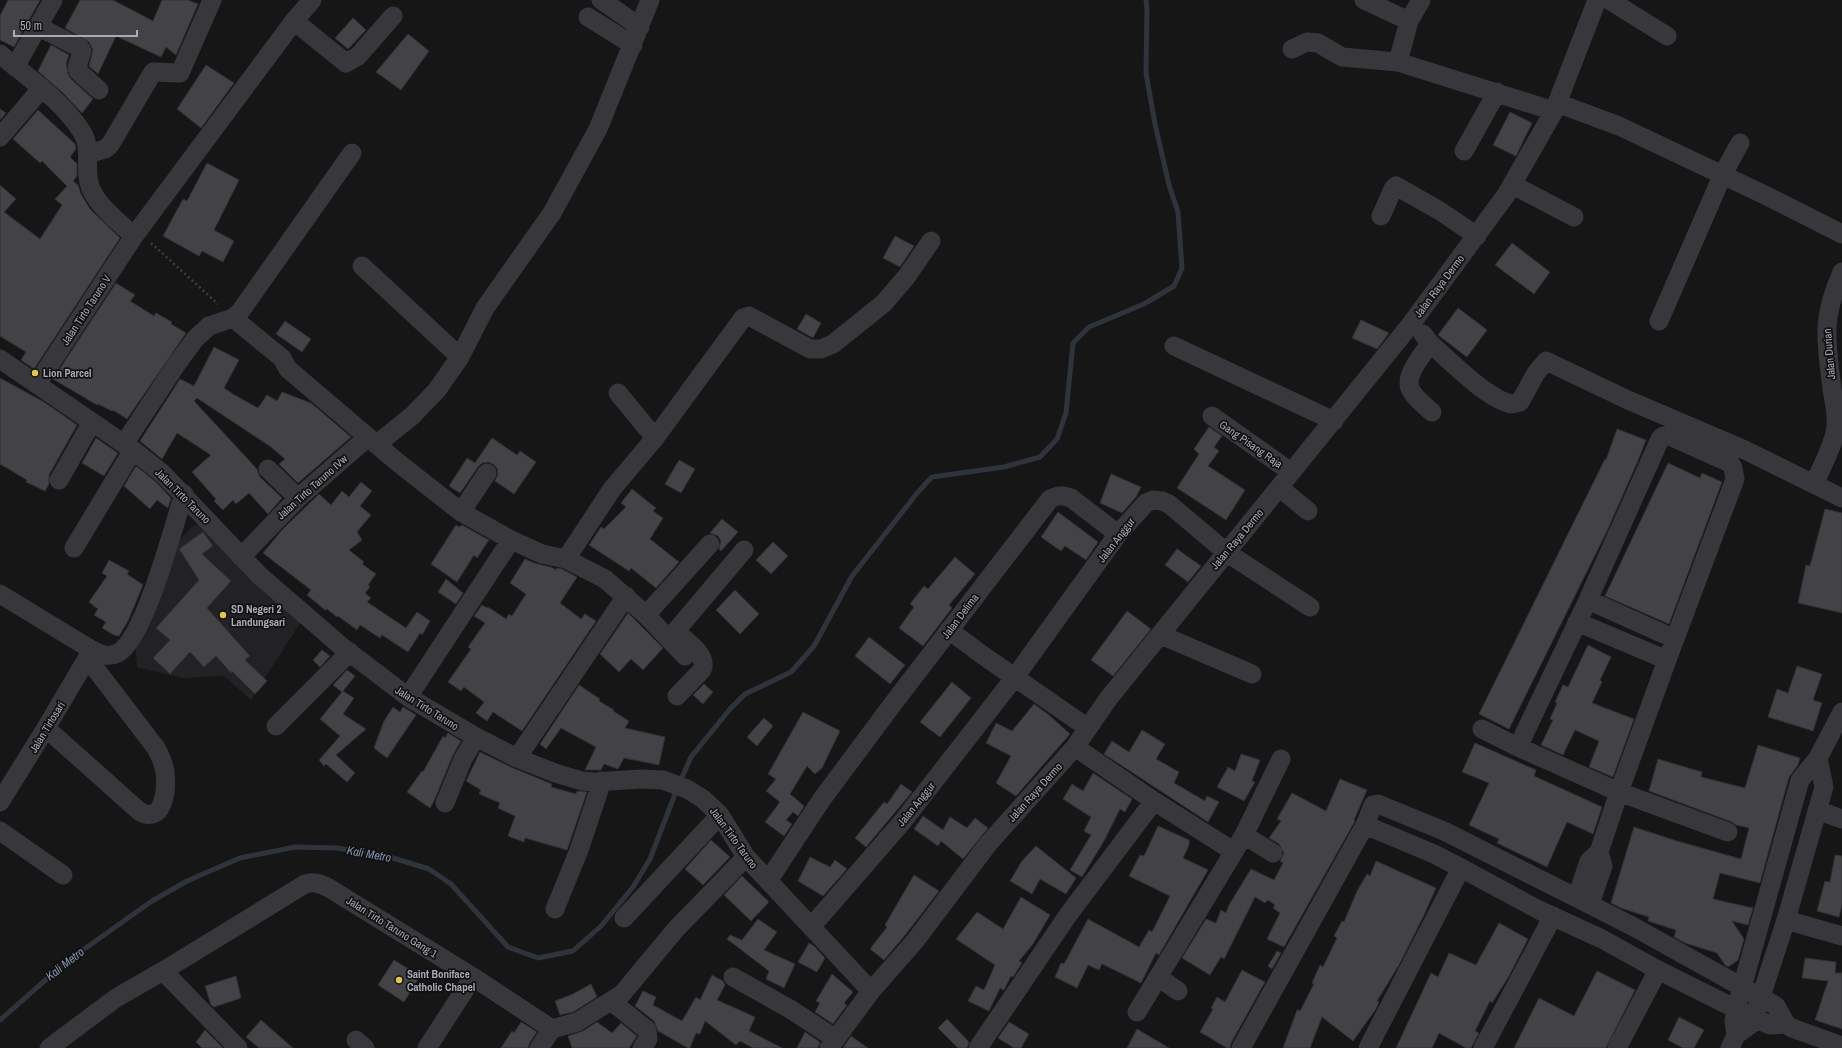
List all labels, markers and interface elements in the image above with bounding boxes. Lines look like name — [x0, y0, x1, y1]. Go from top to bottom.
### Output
scale bar — [14, 12, 137, 38]
text: 50 m — [20, 18, 42, 34]
street label: Jalan Raya Dermo — [1411, 252, 1467, 320]
street label: Jalan Tirto Taruno V — [58, 272, 114, 348]
street label: Jalan Durian — [1820, 328, 1838, 380]
place label: Lion Parcel — [43, 366, 92, 380]
marker: Lion Parcel — [30, 368, 40, 378]
street label: Gang Pisang Raja — [1217, 417, 1285, 471]
street label: Jalan Tirto Taruno IVw — [274, 451, 350, 522]
street label: Jalan Tirto Taruno — [152, 465, 214, 527]
street label: Jalan Raya Dermo — [1208, 506, 1266, 572]
street label: Jalan Anggur — [1094, 515, 1138, 565]
street label: Jalan Delima — [939, 591, 981, 641]
place label: SD Negeri 2 Landungsari — [231, 602, 285, 629]
marker: SD Negeri 2 Landungsari — [218, 610, 228, 620]
street label: Jalan Tirto Taruno — [393, 683, 461, 733]
street label: Jalan Tirtosari — [26, 699, 68, 755]
street label: Jalan Raya Dermo — [1005, 760, 1065, 824]
street label: Jalan Anggur — [894, 779, 938, 829]
street label: Jalan Tirto Taruno — [707, 805, 761, 871]
water label: Kali Metro — [346, 842, 393, 866]
street label: Jalan Tirto Taruno Gang 1 — [344, 893, 440, 961]
water label: Kali Metro — [42, 944, 88, 984]
place label: Saint Boniface Catholic Chapel — [407, 967, 475, 994]
marker: Saint Boniface Catholic Chapel — [394, 975, 404, 985]

